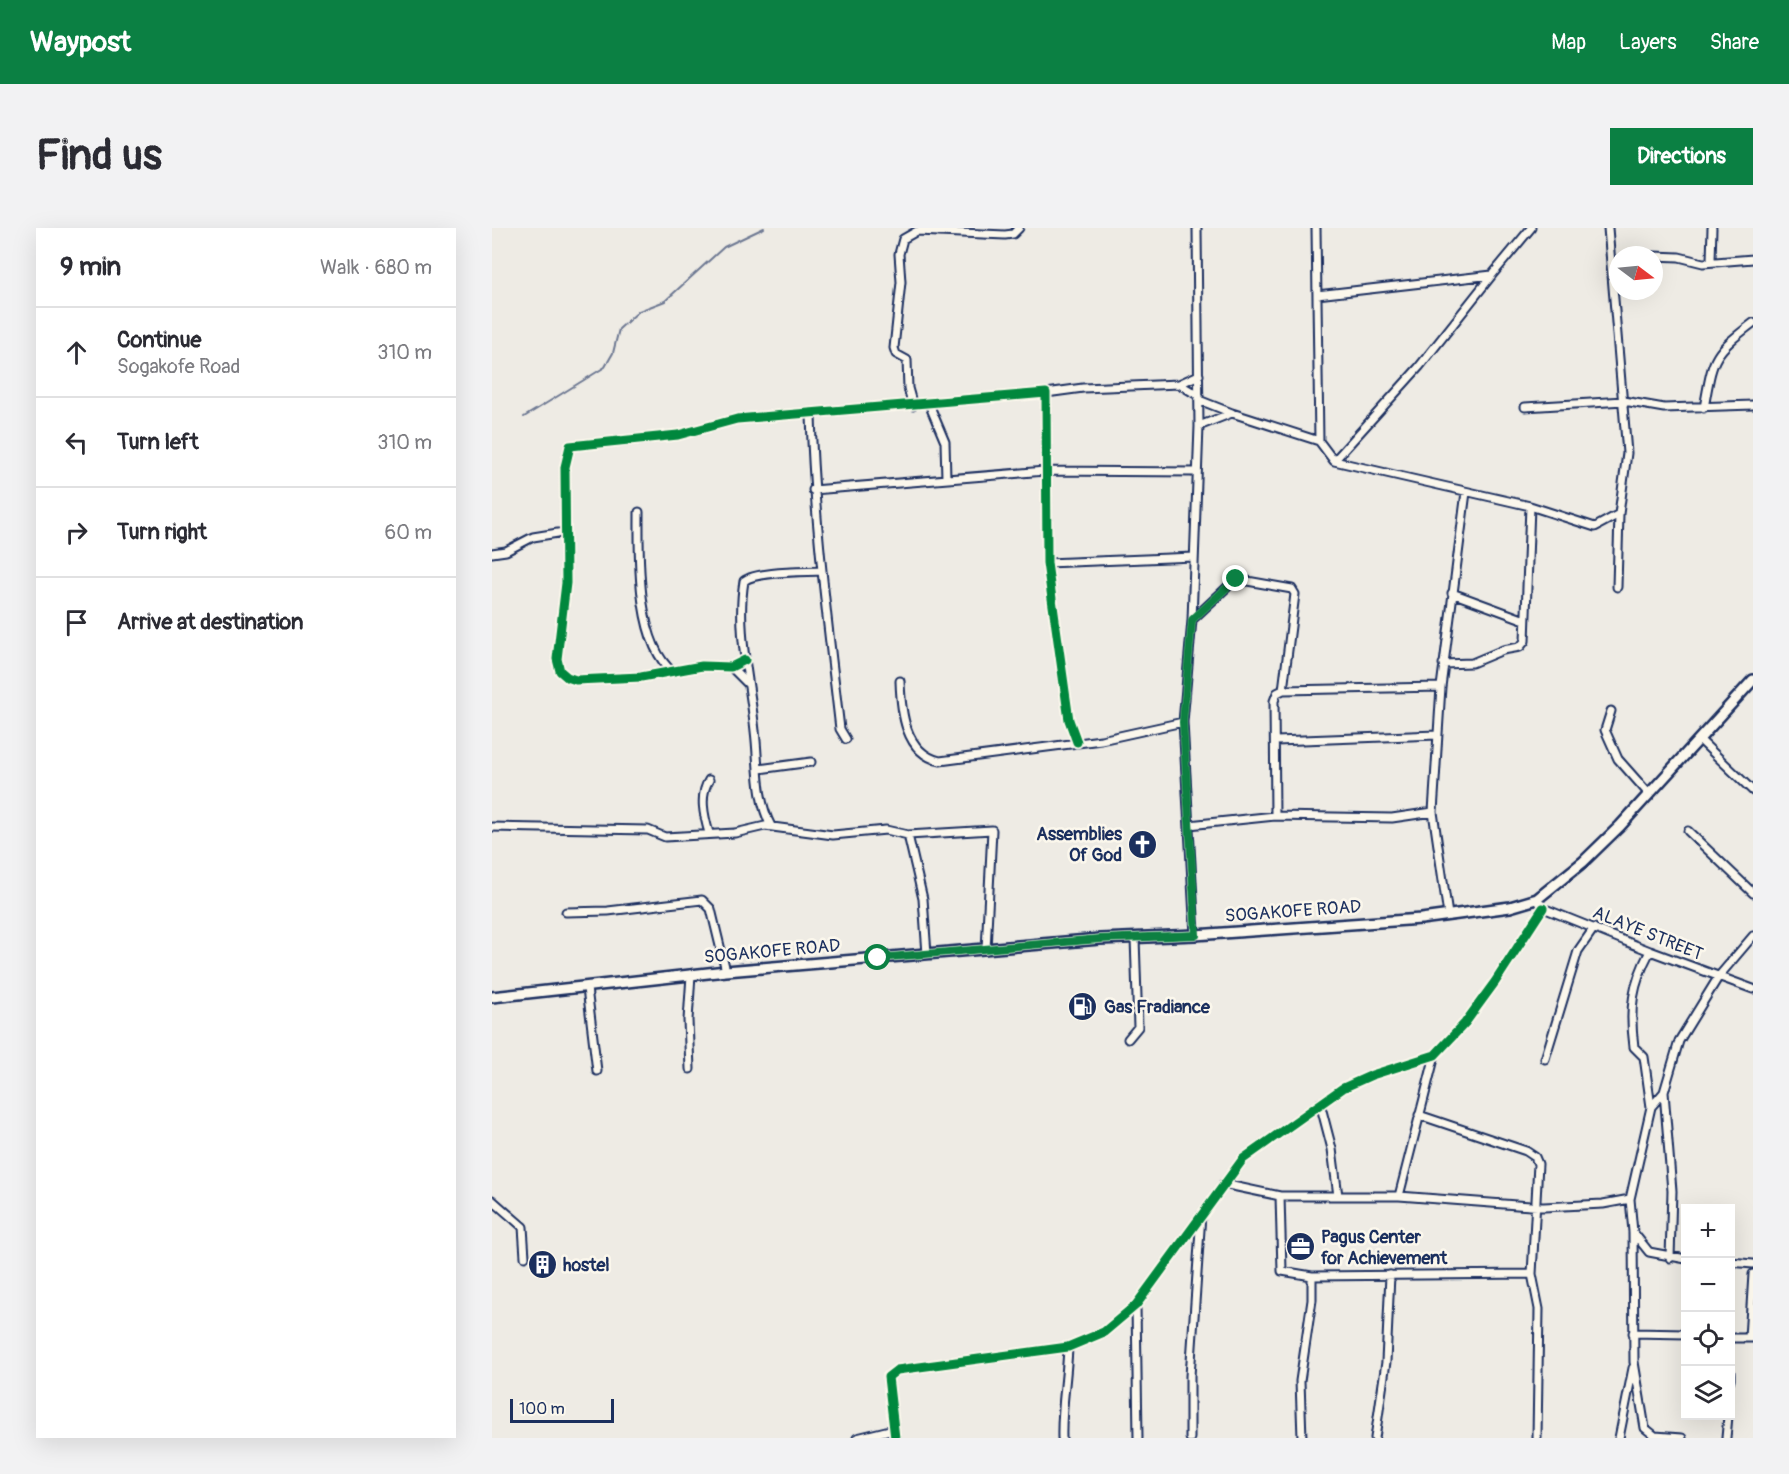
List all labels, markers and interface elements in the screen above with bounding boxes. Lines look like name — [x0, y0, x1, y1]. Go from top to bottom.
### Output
text: Waypost — [30, 25, 131, 60]
text: Map — [1551, 29, 1586, 56]
text: Layers — [1619, 29, 1677, 56]
text: Share — [1710, 29, 1759, 56]
button: Directions — [1610, 128, 1753, 185]
text: Find us — [36, 130, 162, 182]
north arrow — [1609, 246, 1663, 300]
text: 9 min — [60, 251, 121, 283]
text: Walk · 680 m — [320, 255, 432, 280]
text: Continue — [117, 326, 201, 354]
icon: ahead — [60, 336, 93, 369]
text: 310 m — [377, 340, 432, 365]
text: Sogakofe Road — [117, 354, 240, 379]
icon: left — [60, 426, 93, 459]
text: Turn left — [117, 428, 199, 456]
text: 310 m — [377, 430, 432, 455]
icon: right — [60, 516, 93, 549]
text: Turn right — [117, 518, 207, 546]
text: 60 m — [385, 520, 432, 545]
route end — [1222, 565, 1248, 591]
icon: arrive — [60, 606, 93, 639]
text: Arrive at destination — [117, 608, 303, 636]
place label: Assemblies Of God — [1036, 823, 1123, 867]
church icon: Assemblies Of God — [1127, 828, 1159, 860]
street label: SOGAKOFE ROAD — [1224, 895, 1362, 928]
street label: ALAYE STREET — [1589, 901, 1706, 966]
street label: SOGAKOFE ROAD — [703, 934, 841, 969]
route start — [864, 944, 890, 970]
fuel station icon: Gas Fradiance — [1067, 991, 1099, 1023]
place label: Gas Fradiance — [1104, 996, 1211, 1019]
map controls — [1681, 1204, 1735, 1420]
button: + — [1681, 1204, 1735, 1258]
place label: Pagus Center for Achievement — [1321, 1226, 1448, 1270]
office icon: Pagus Center for Achievement — [1284, 1231, 1316, 1263]
building icon: hostel — [526, 1249, 558, 1281]
place label: hostel — [563, 1254, 610, 1277]
button: − — [1681, 1258, 1735, 1312]
button: locate — [1681, 1312, 1735, 1366]
button: layers — [1681, 1366, 1735, 1420]
scale bar — [510, 1396, 614, 1424]
text: 100 m — [519, 1399, 565, 1419]

